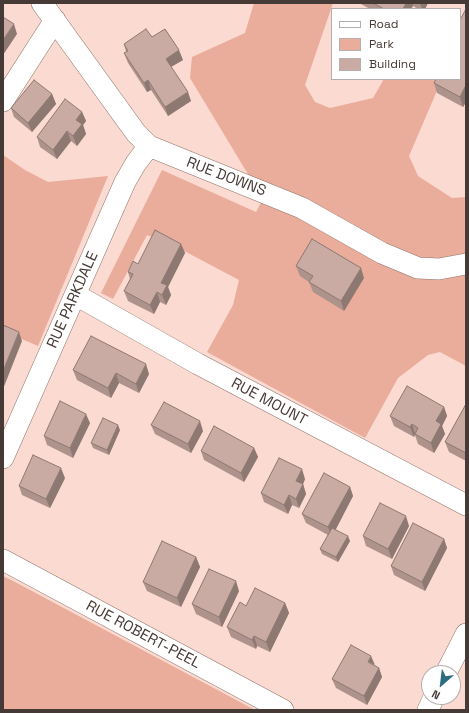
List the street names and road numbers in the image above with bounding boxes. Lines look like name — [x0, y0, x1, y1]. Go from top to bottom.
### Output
street label: RUE DOWNS — [184, 154, 268, 200]
street label: RUE PARKDALE — [44, 249, 102, 351]
street label: RUE MOUNT — [228, 374, 310, 430]
street label: RUE ROBERT-PEEL — [83, 597, 203, 673]

